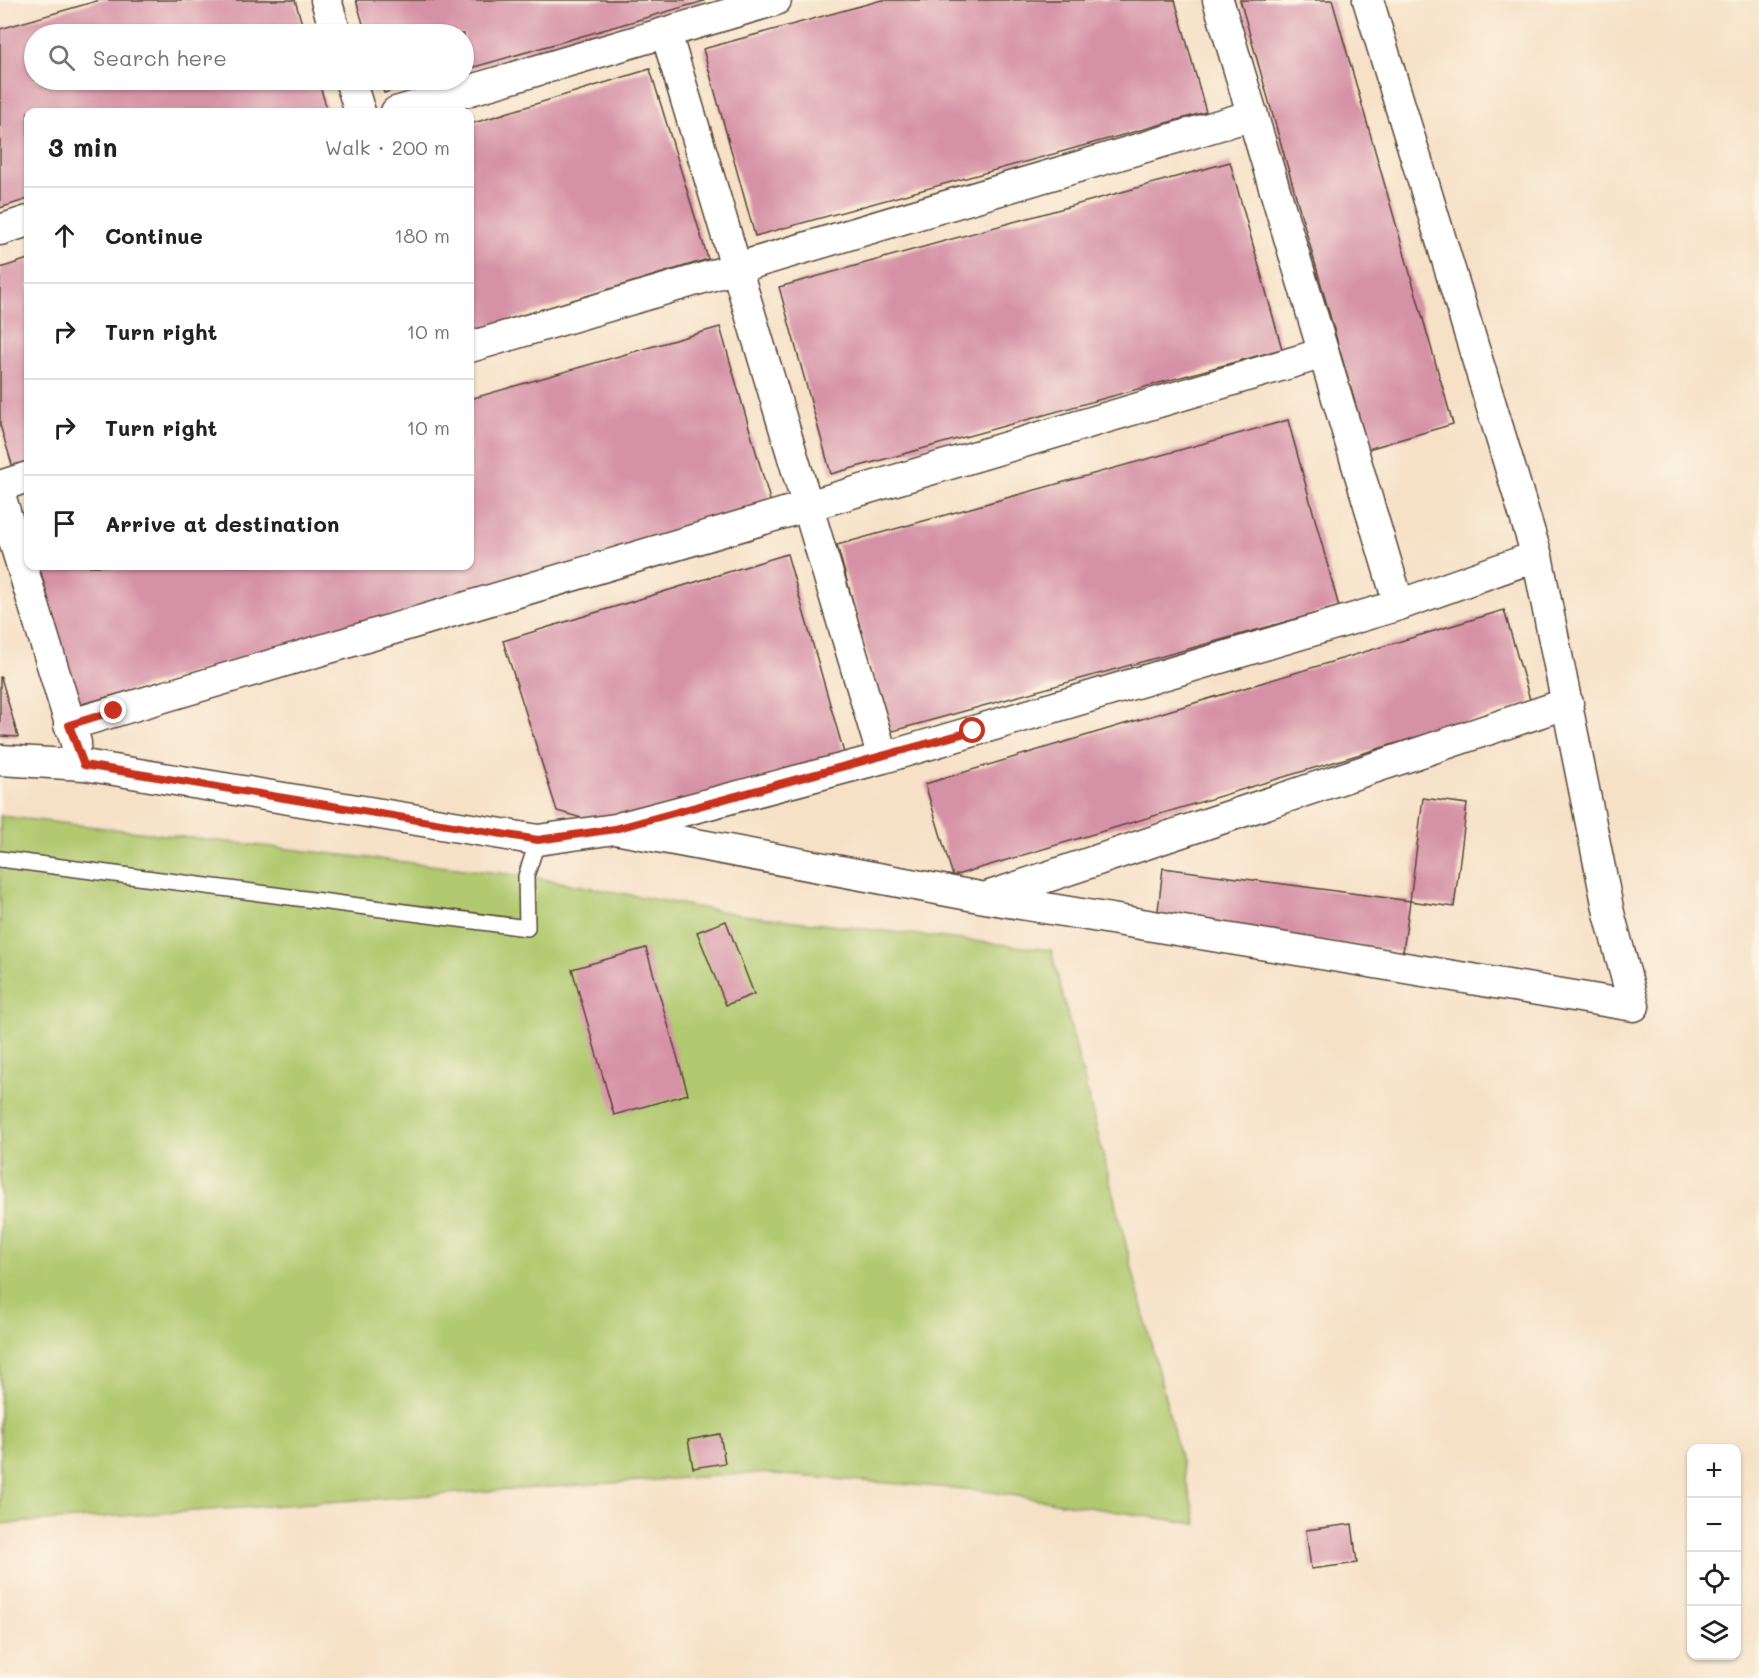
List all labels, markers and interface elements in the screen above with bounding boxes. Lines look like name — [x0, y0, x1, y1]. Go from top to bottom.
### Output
search box — [24, 24, 474, 90]
icon: search — [45, 41, 78, 74]
text: Search here — [93, 43, 227, 72]
text: 3 min — [48, 130, 117, 164]
text: Walk · 200 m — [325, 134, 450, 160]
icon: ahead — [48, 219, 81, 252]
text: Continue — [105, 221, 203, 250]
text: 180 m — [394, 222, 450, 248]
icon: right — [48, 315, 81, 348]
text: Turn right — [105, 317, 217, 346]
text: 10 m — [406, 318, 450, 344]
icon: right — [48, 411, 81, 444]
text: Turn right — [105, 413, 217, 442]
text: 10 m — [406, 414, 450, 440]
icon: arrive — [48, 507, 81, 540]
text: Arrive at destination — [105, 509, 340, 538]
route end — [100, 697, 126, 723]
route start — [959, 717, 985, 743]
map controls — [1687, 1444, 1741, 1660]
button: + — [1687, 1444, 1741, 1498]
button: − — [1687, 1498, 1741, 1552]
button: locate — [1687, 1552, 1741, 1606]
button: layers — [1687, 1606, 1741, 1660]

